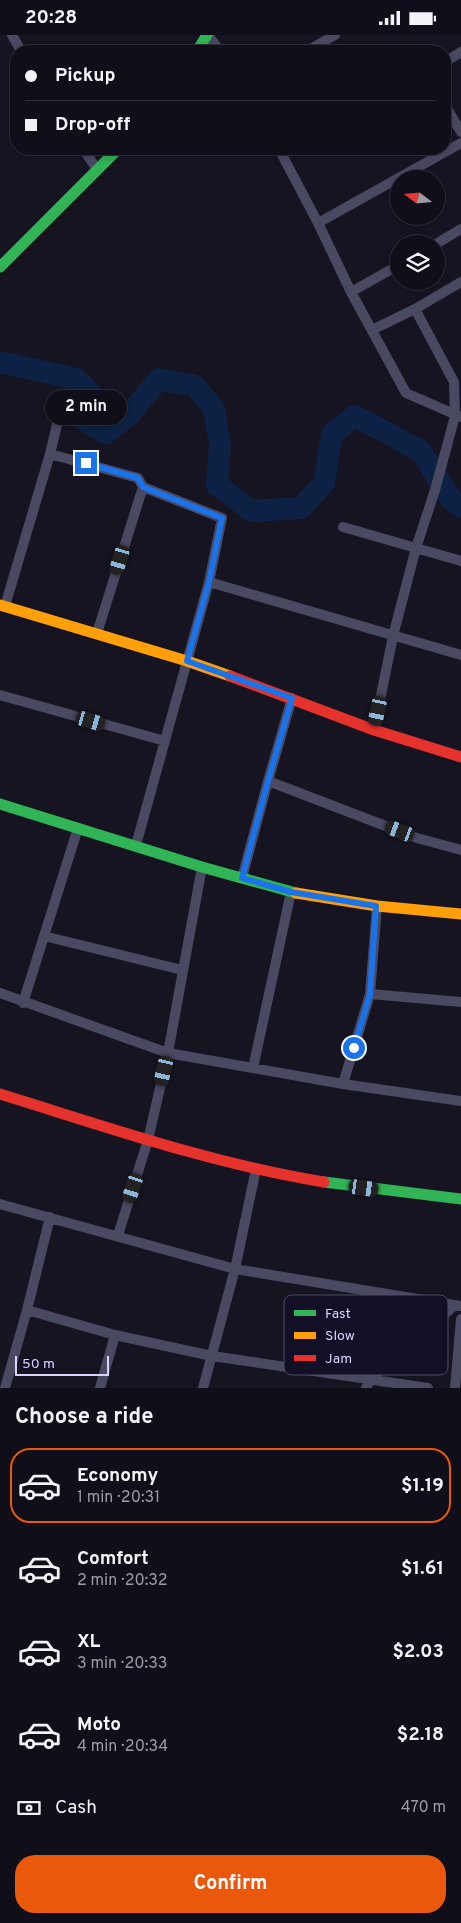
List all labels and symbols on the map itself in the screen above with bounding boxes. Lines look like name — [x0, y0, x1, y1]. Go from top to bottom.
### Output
north arrow — [390, 170, 445, 225]
callout: 2 min — [45, 391, 127, 425]
route end — [75, 452, 97, 474]
car — [108, 543, 131, 577]
car — [367, 695, 388, 727]
car — [74, 710, 107, 732]
car — [383, 819, 416, 843]
route start — [343, 1037, 365, 1059]
car — [153, 1055, 174, 1087]
car — [121, 1171, 144, 1205]
car — [348, 1178, 379, 1198]
legend — [284, 1295, 448, 1375]
text: Fast — [325, 1306, 351, 1323]
text: Slow — [325, 1328, 355, 1345]
text: Jam — [325, 1351, 352, 1368]
scale bar — [15, 1353, 109, 1376]

